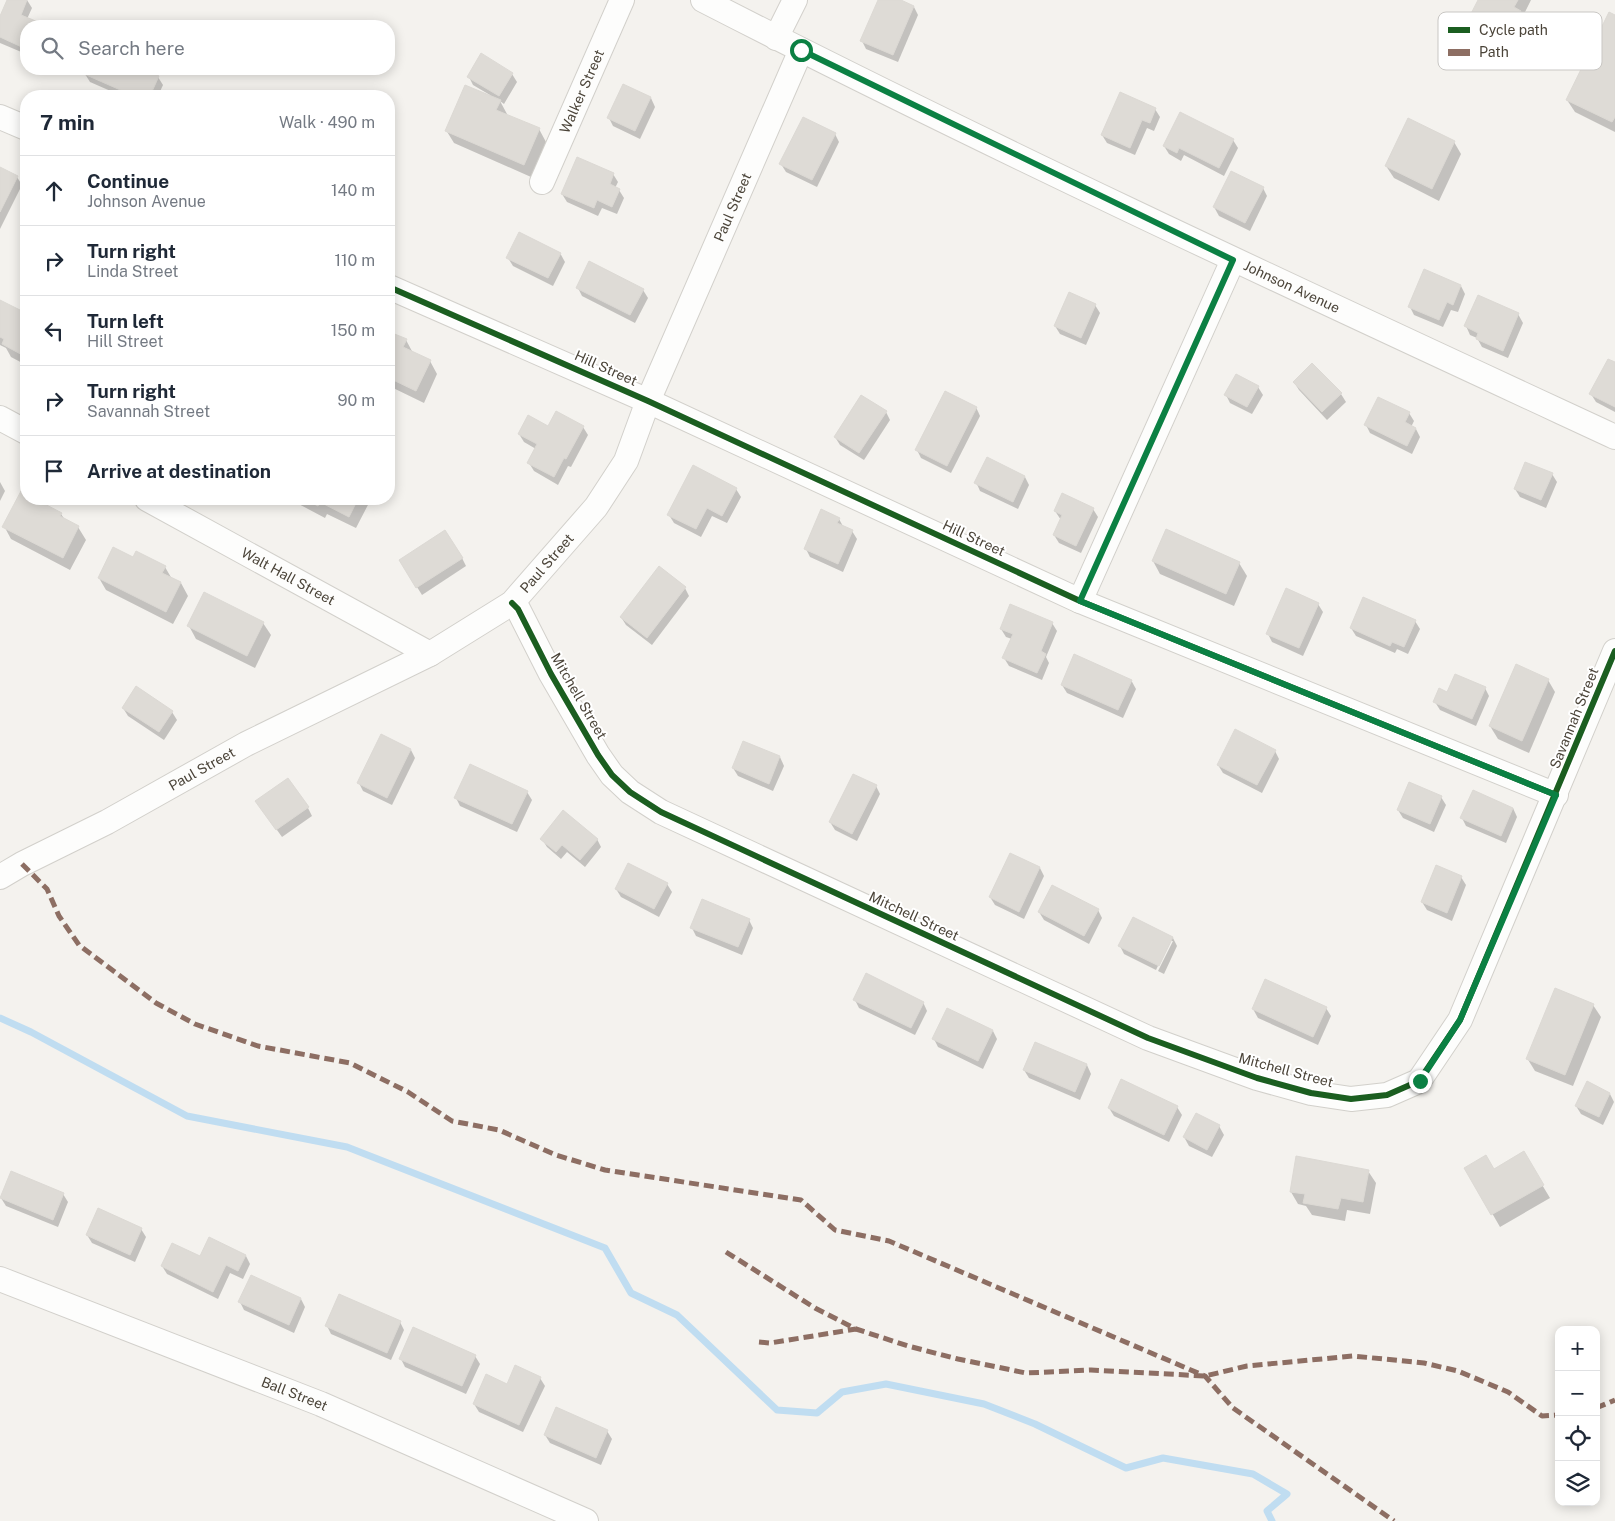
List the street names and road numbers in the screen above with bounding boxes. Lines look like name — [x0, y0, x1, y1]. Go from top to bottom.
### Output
street label: Walker Street — [556, 47, 607, 136]
street label: Paul Street — [711, 170, 754, 244]
street label: Johnson Avenue — [1241, 257, 1342, 316]
street label: Hill Street — [572, 347, 640, 389]
street label: Hill Street — [940, 517, 1008, 559]
street label: Paul Street — [517, 530, 577, 596]
street label: Walt Hall Street — [239, 544, 338, 608]
street label: Mitchell Street — [548, 650, 610, 742]
street label: Savannah Street — [1546, 665, 1602, 771]
street label: Paul Street — [166, 744, 238, 794]
street label: Mitchell Street — [867, 888, 961, 944]
street label: Mitchell Street — [1237, 1050, 1335, 1090]
street label: Ball Street — [259, 1374, 330, 1414]

